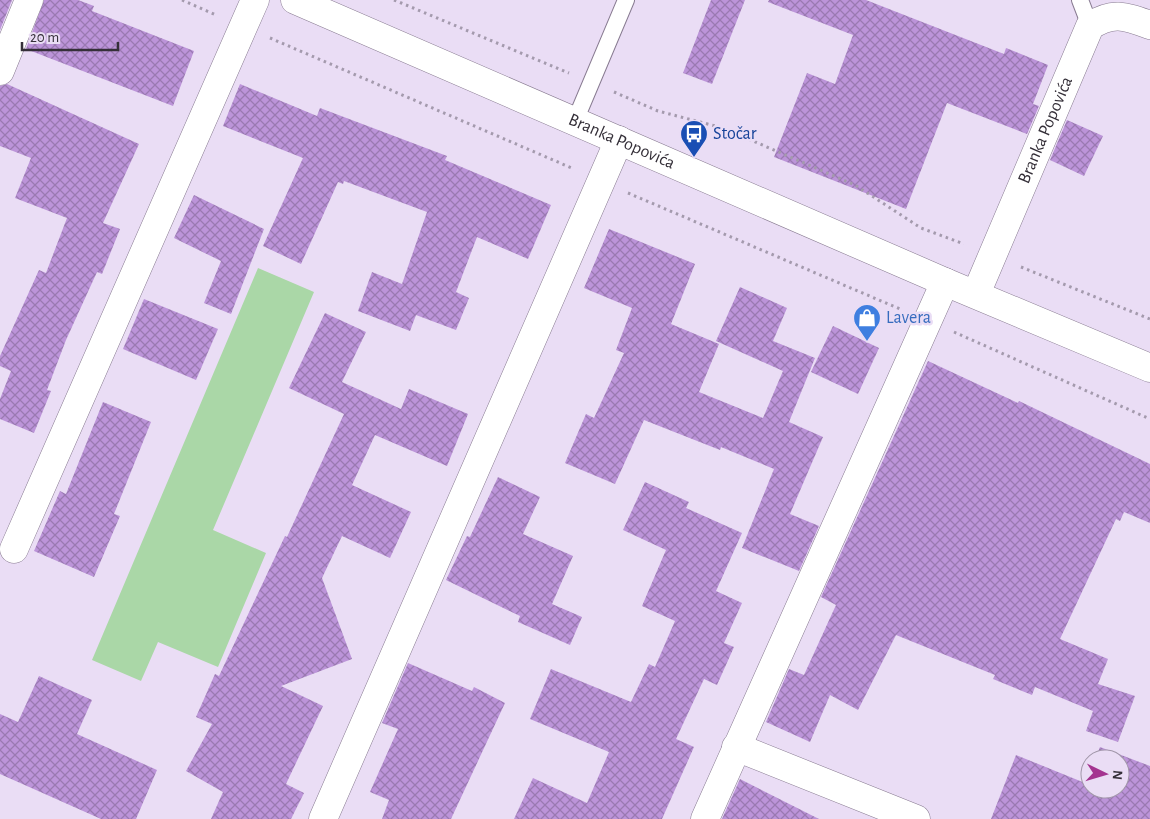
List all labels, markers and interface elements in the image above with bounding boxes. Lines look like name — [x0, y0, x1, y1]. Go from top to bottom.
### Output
scale bar — [22, 20, 119, 52]
text: 20 m — [30, 30, 59, 45]
street label: Branka Popovića — [1015, 74, 1076, 186]
street label: Branka Popovića — [566, 111, 677, 173]
bus stop icon: Stočar — [679, 119, 709, 158]
place label: Stočar — [713, 125, 757, 143]
shop icon: Lavera — [852, 303, 882, 342]
place label: Lavera — [886, 309, 931, 327]
north arrow — [1080, 749, 1130, 799]
text: N — [1110, 770, 1124, 781]

